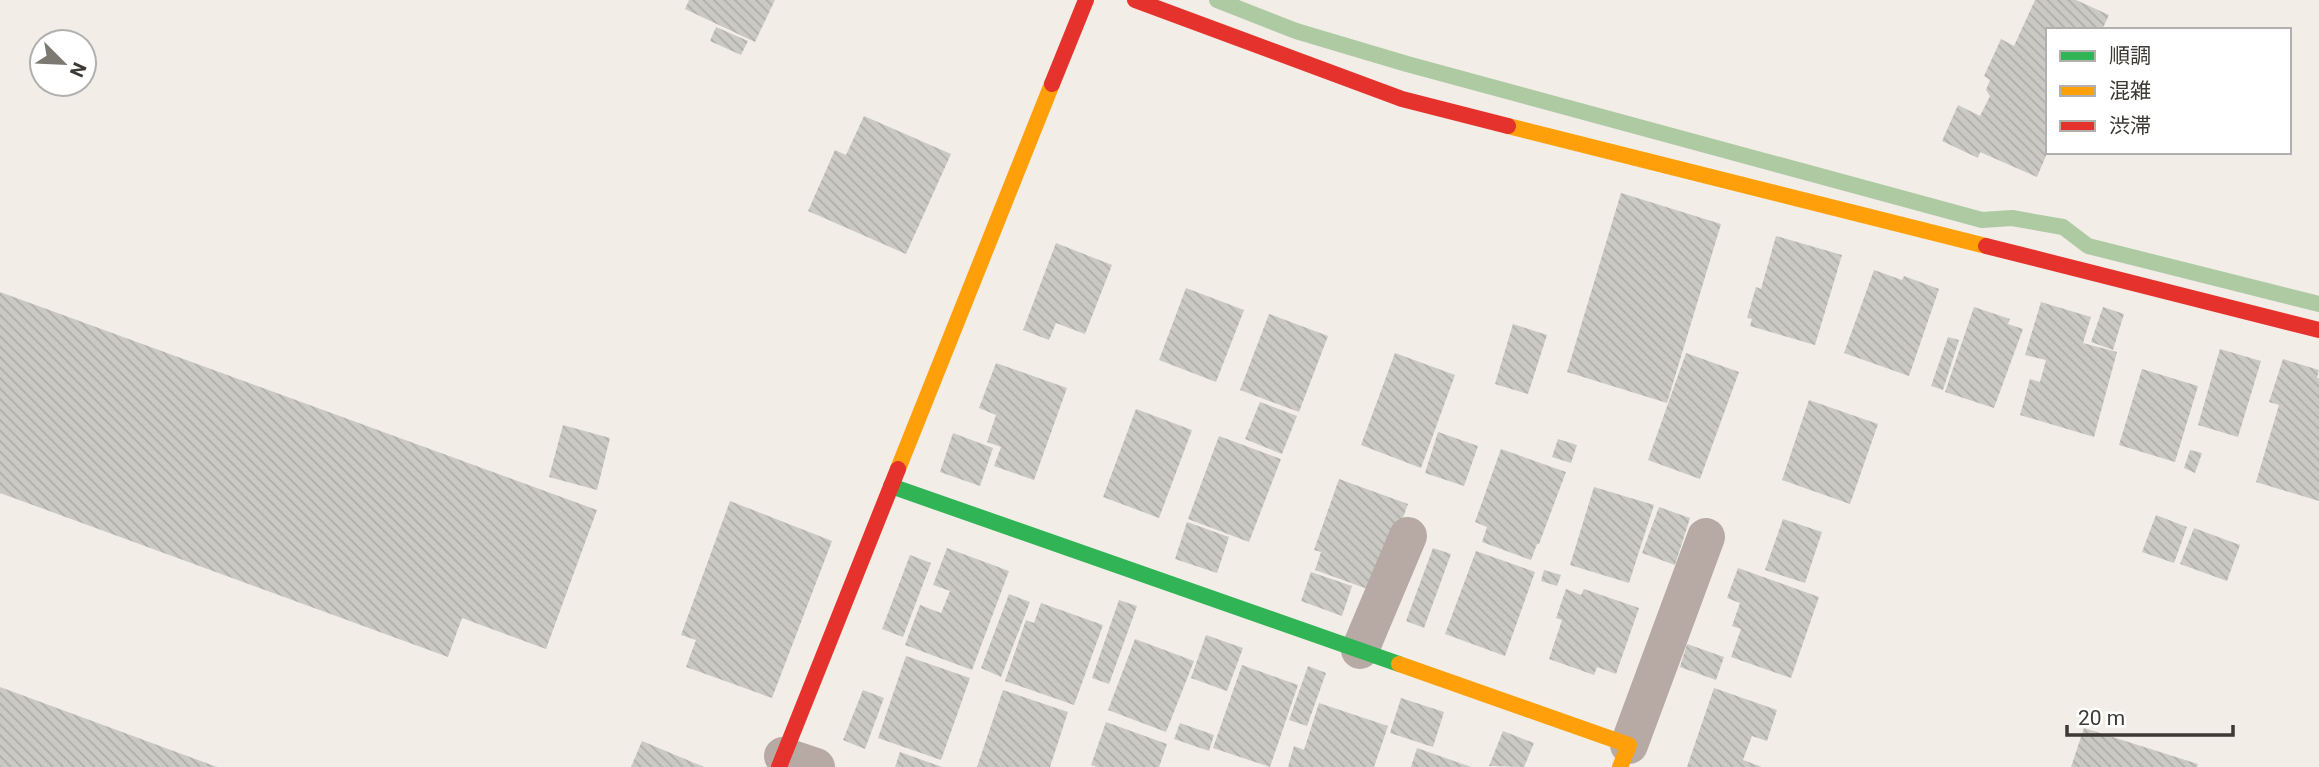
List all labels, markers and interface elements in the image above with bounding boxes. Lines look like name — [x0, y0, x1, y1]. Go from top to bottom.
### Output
north arrow — [28, 28, 98, 98]
legend — [2046, 28, 2291, 154]
text: 順調 — [2109, 44, 2151, 68]
text: N — [65, 59, 91, 81]
text: 混雑 — [2109, 79, 2151, 103]
text: 渋滞 — [2109, 114, 2151, 138]
scale bar — [2067, 694, 2233, 738]
text: 20 m — [2078, 706, 2125, 730]

